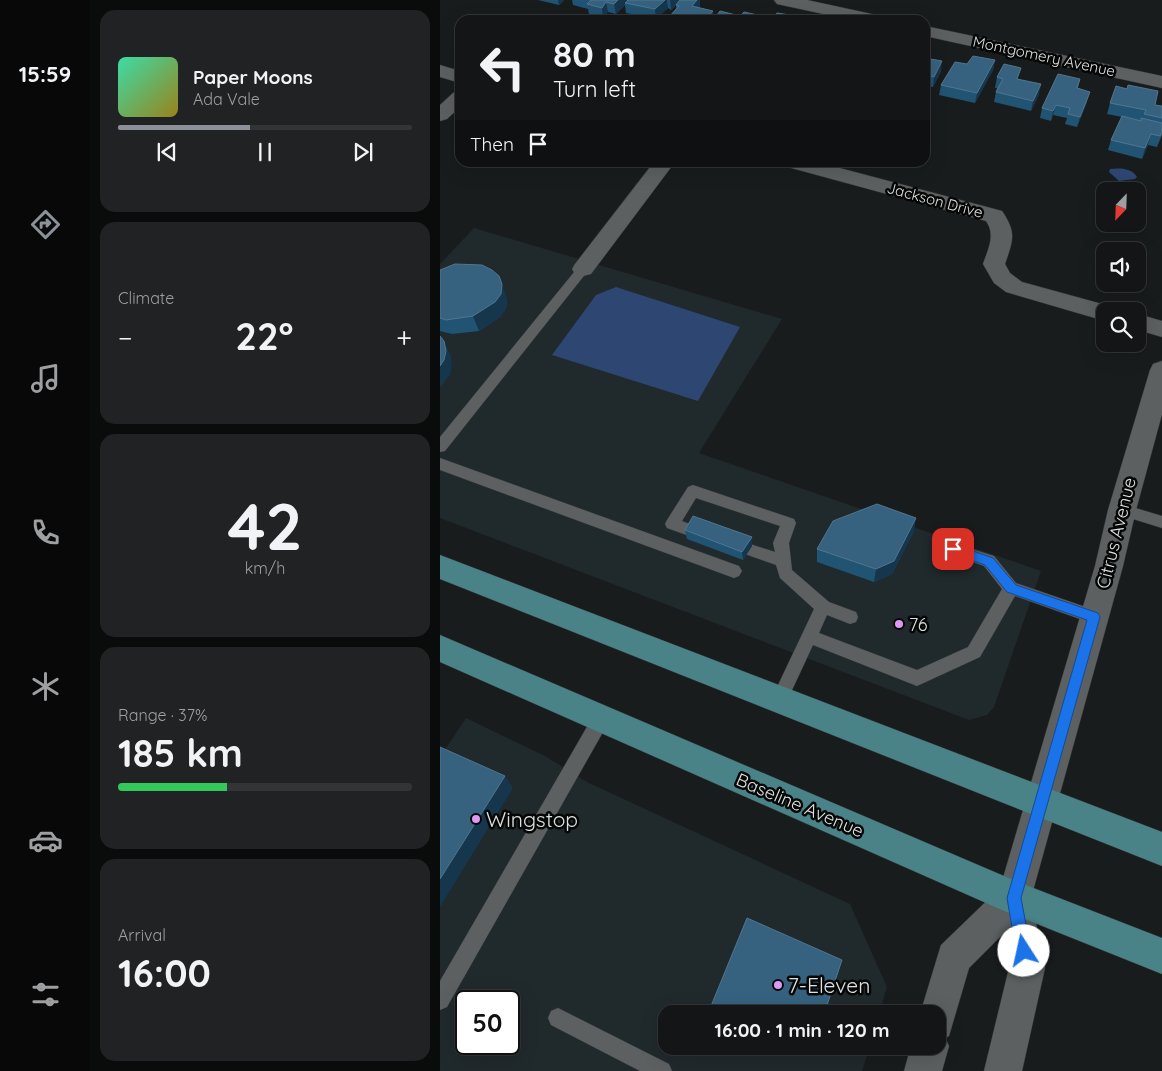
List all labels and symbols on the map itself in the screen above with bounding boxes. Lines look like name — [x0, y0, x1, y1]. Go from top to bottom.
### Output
street label: Montgomery Avenue — [971, 32, 1117, 80]
street label: Jackson Drive — [885, 178, 985, 222]
north arrow — [1096, 182, 1146, 232]
street label: Citrus Avenue — [1091, 475, 1141, 591]
pin — [932, 528, 974, 570]
place label: 76 — [909, 613, 928, 636]
marker: 76 — [893, 618, 905, 630]
street label: Baseline Avenue — [733, 768, 867, 842]
place label: Wingstop — [486, 806, 578, 832]
marker: Wingstop — [470, 813, 482, 825]
position arrow — [997, 924, 1049, 976]
place label: 7-Eleven — [788, 972, 870, 998]
marker: 7-Eleven — [772, 979, 784, 991]
speed limit sign: 50 — [455, 990, 520, 1055]

